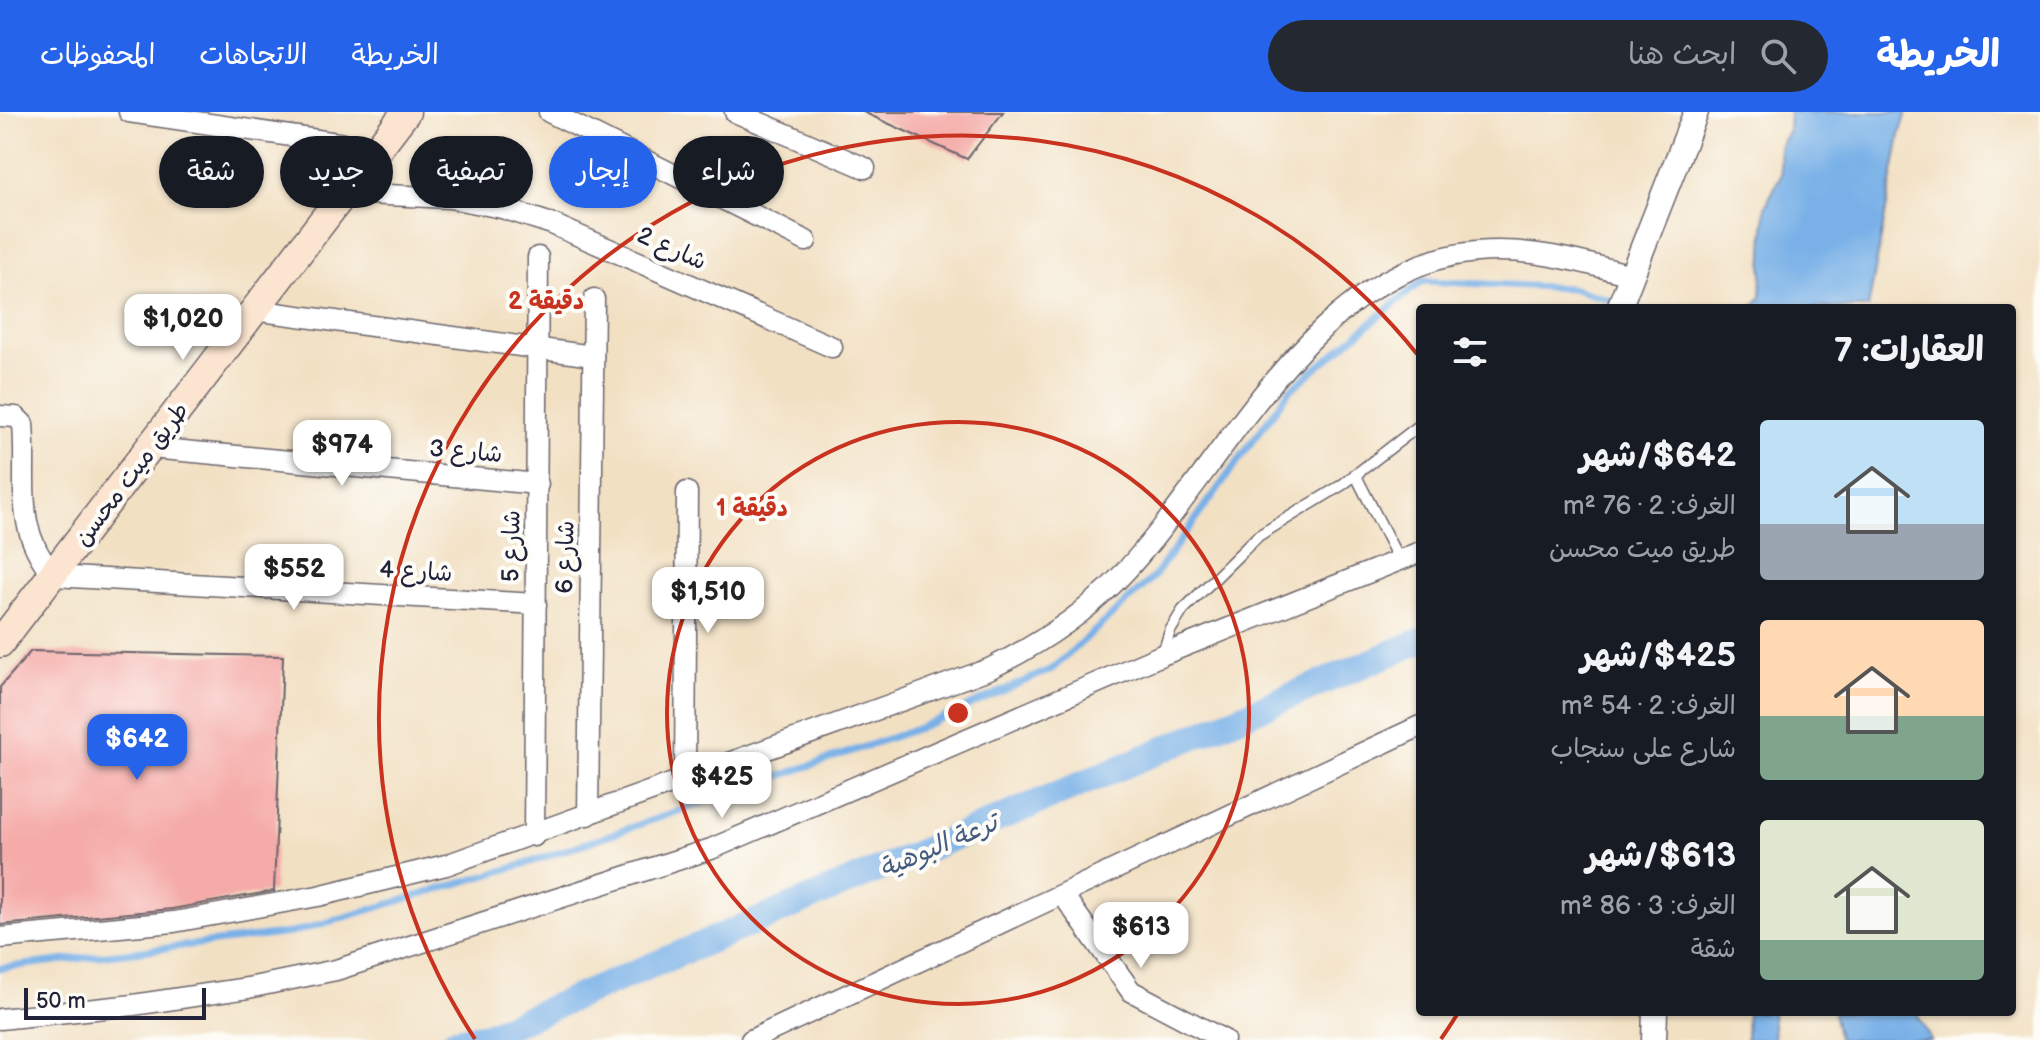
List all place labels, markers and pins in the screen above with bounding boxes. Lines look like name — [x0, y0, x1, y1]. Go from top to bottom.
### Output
pin: $1,020 — [118, 294, 248, 362]
pin: $974 — [295, 420, 389, 488]
pin: $552 — [247, 544, 341, 612]
pin: $1,510 — [643, 567, 773, 635]
centre of rings — [944, 699, 972, 727]
pin: $642 — [90, 714, 184, 782]
pin: $425 — [675, 752, 769, 820]
pin: $613 — [1094, 902, 1188, 970]

